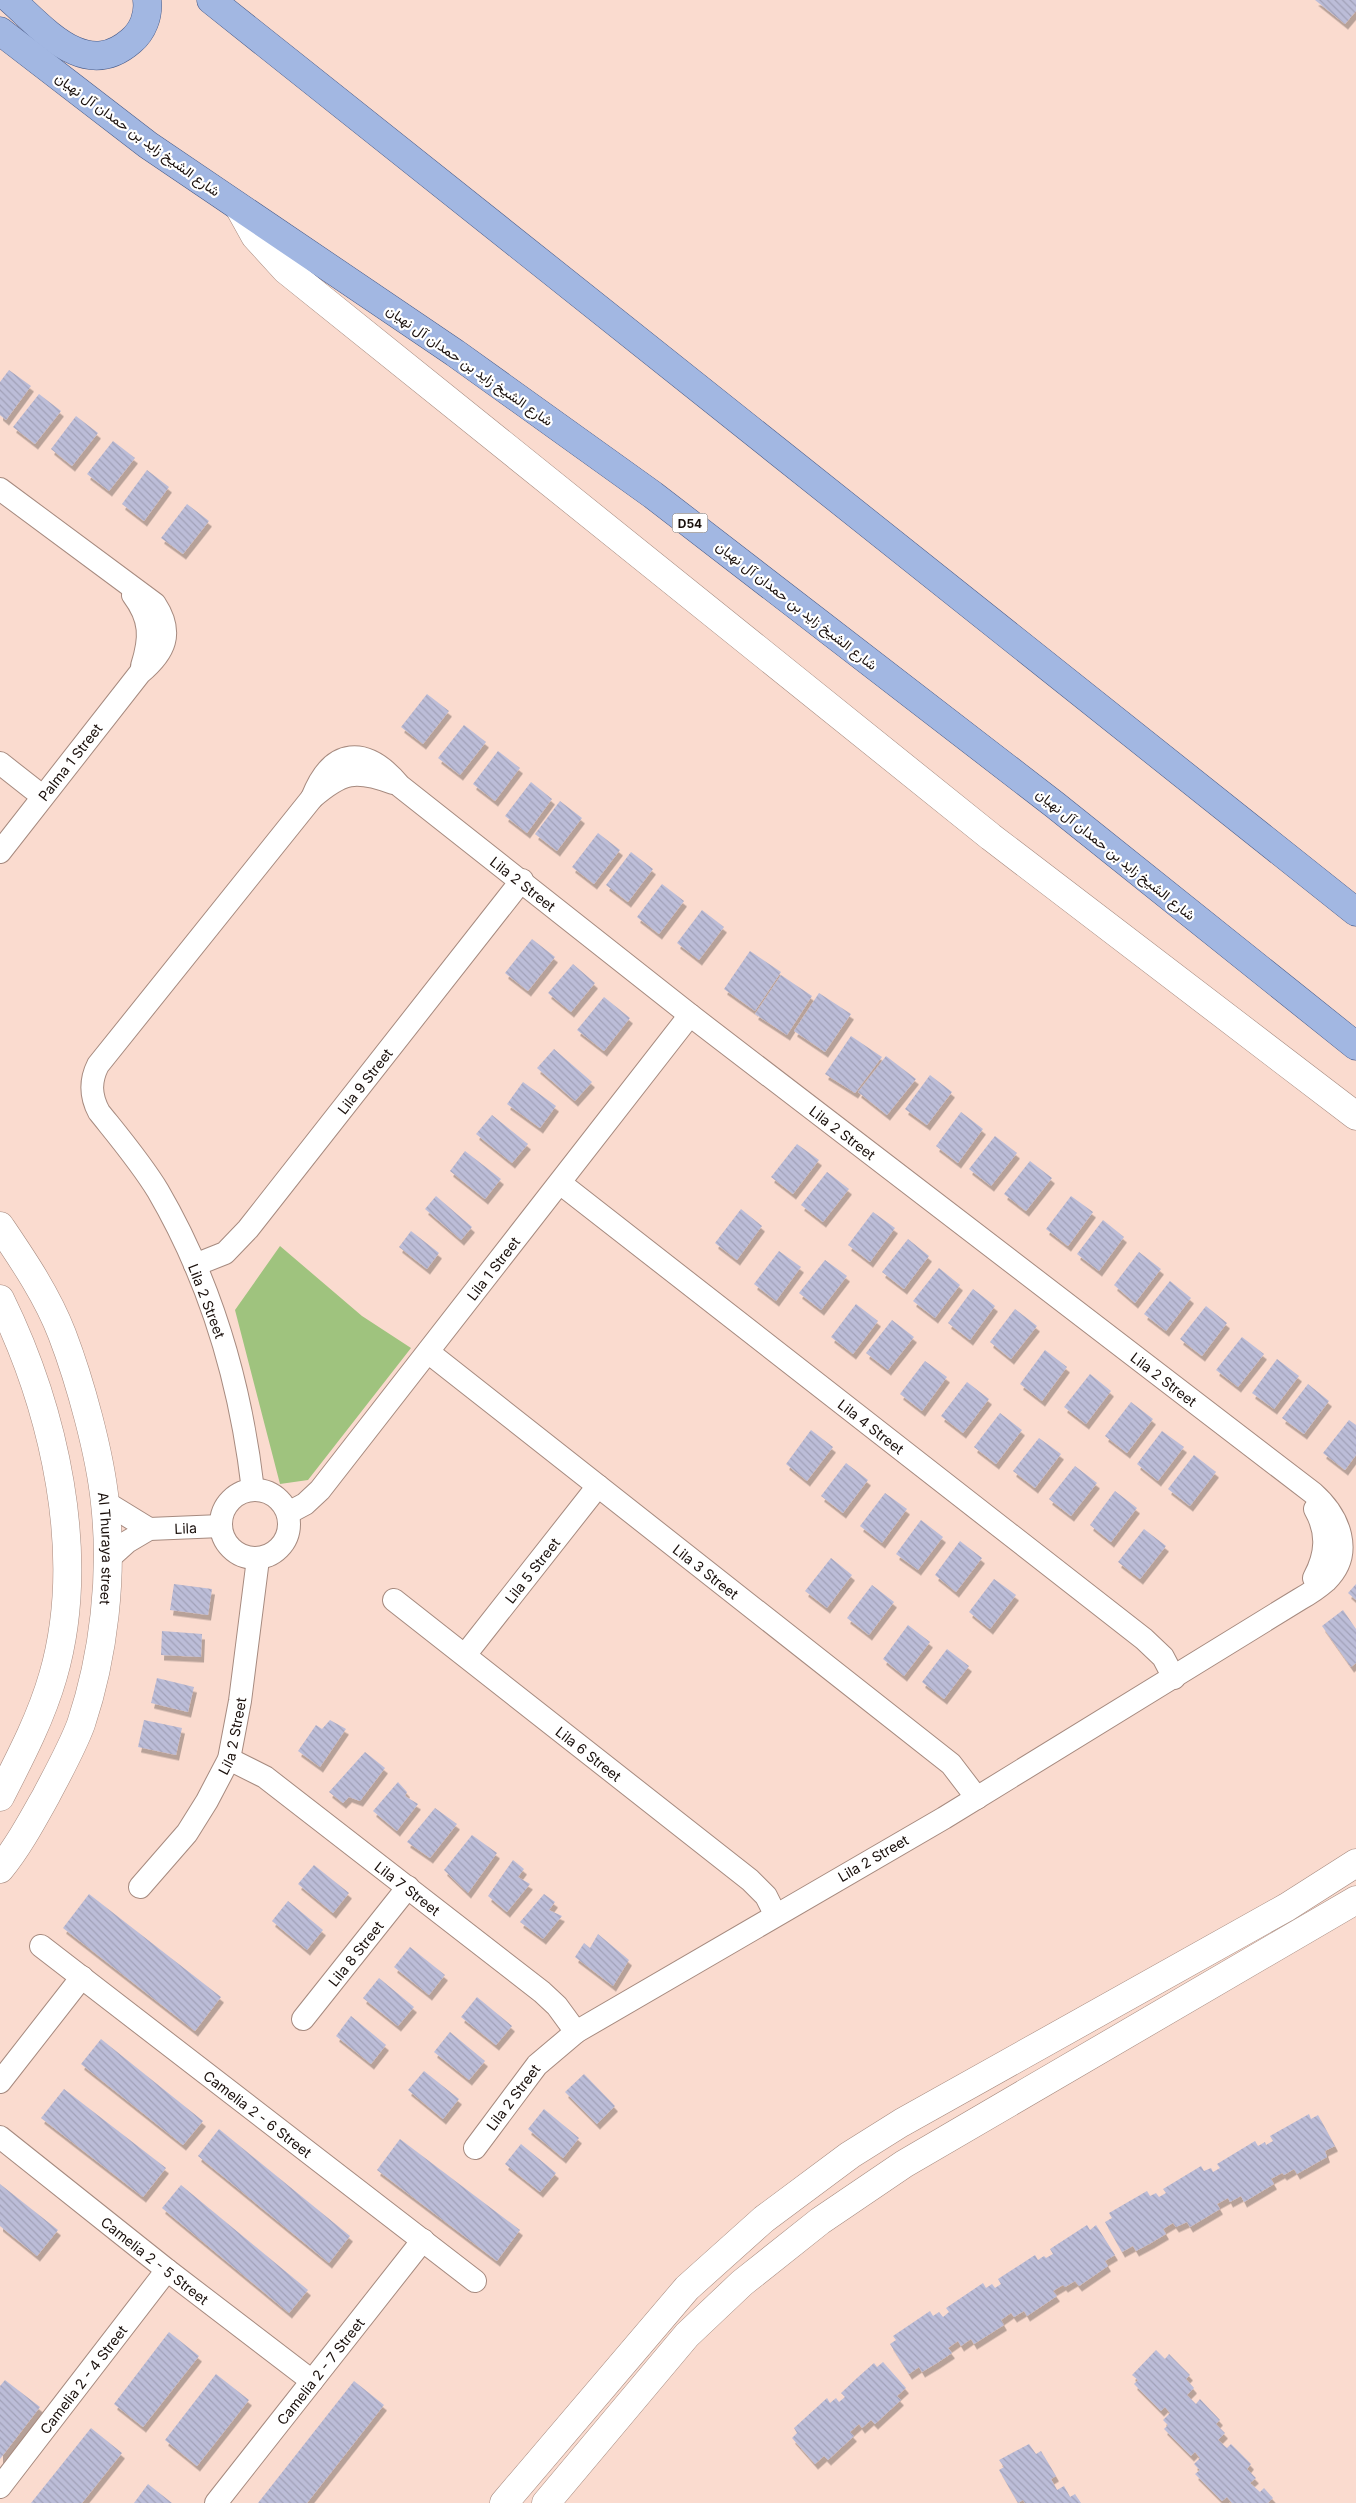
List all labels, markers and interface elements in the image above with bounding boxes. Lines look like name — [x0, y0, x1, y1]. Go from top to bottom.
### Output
street label: شارع الشيخ زايد بن حمدان آل نهيان — [51, 69, 224, 202]
street label: شارع الشيخ زايد بن حمدان آل نهيان — [382, 301, 557, 432]
road number: D54 — [672, 514, 708, 532]
street label: شارع الشيخ زايد بن حمدان آل نهيان — [711, 537, 881, 675]
street label: Palma 1 Street — [35, 720, 106, 804]
street label: شارع الشيخ زايد بن حمدان آل نهيان — [1031, 785, 1199, 926]
street label: Lila 2 Street — [487, 852, 560, 915]
street label: Lila 9 Street — [333, 1044, 396, 1117]
street label: Lila 2 Street — [806, 1102, 879, 1163]
street label: Lila 1 Street — [463, 1233, 523, 1303]
street label: Lila 2 Street — [185, 1261, 229, 1341]
street label: Lila 2 Street — [1128, 1348, 1201, 1410]
street label: Lila 4 Street — [835, 1395, 908, 1457]
street label: Al Thuraya street — [95, 1491, 116, 1606]
street label: Lila — [174, 1519, 197, 1536]
street label: Lila 5 Street — [501, 1534, 563, 1606]
street label: Lila 3 Street — [670, 1540, 743, 1602]
street label: Lila 2 Street — [214, 1696, 249, 1777]
street label: Lila 6 Street — [553, 1722, 625, 1785]
street label: Lila 2 Street — [835, 1831, 912, 1885]
street label: Lila 7 Street — [372, 1857, 444, 1919]
street label: Lila 8 Street — [324, 1917, 387, 1989]
street label: Lila 2 Street — [483, 2060, 544, 2133]
street label: Camelia 2 - 6 Street — [200, 2066, 316, 2161]
street label: Camelia 2 - 5 Street — [98, 2213, 213, 2308]
street label: Camelia 2 - 7 Street — [273, 2314, 367, 2428]
street label: Camelia 2 - 4 Street — [36, 2321, 130, 2437]

